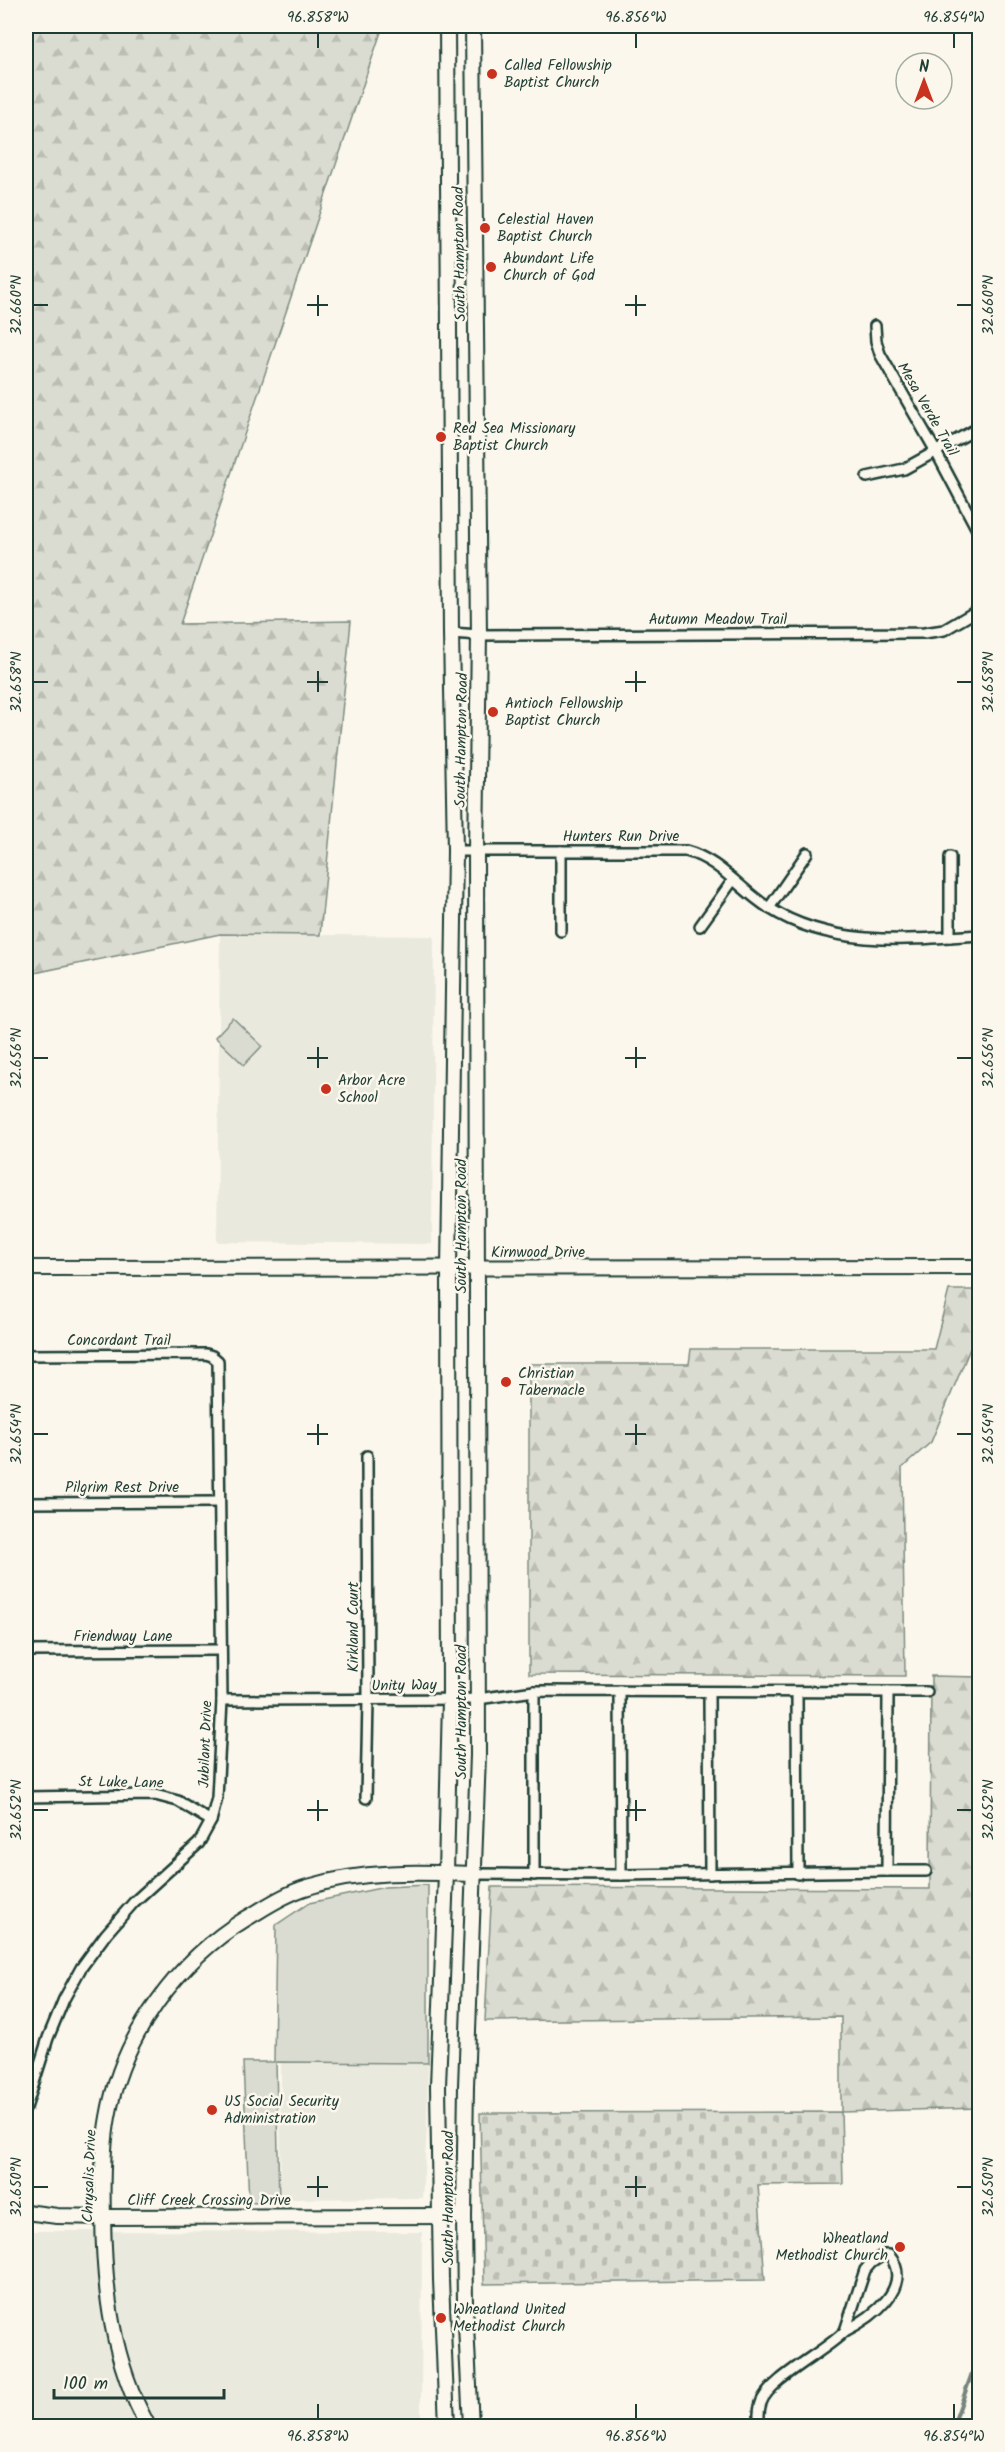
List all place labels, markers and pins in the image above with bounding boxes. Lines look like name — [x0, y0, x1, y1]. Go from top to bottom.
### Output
place label: Called Fellowship Baptist Church — [504, 54, 612, 95]
marker: Called Fellowship Baptist Church — [485, 67, 499, 81]
place label: Celestial Haven Baptist Church — [497, 208, 594, 249]
marker: Celestial Haven Baptist Church — [478, 221, 492, 235]
place label: Abundant Life Church of God — [503, 247, 595, 288]
marker: Abundant Life Church of God — [484, 260, 498, 274]
place label: Red Sea Missionary Baptist Church — [453, 417, 576, 458]
marker: Red Sea Missionary Baptist Church — [434, 430, 448, 444]
place label: Antioch Fellowship Baptist Church — [505, 692, 623, 733]
marker: Antioch Fellowship Baptist Church — [486, 705, 500, 719]
place label: Arbor Acre School — [338, 1069, 405, 1110]
marker: Arbor Acre School — [319, 1082, 333, 1096]
place label: Christian Tabernacle — [518, 1362, 585, 1403]
marker: Christian Tabernacle — [499, 1375, 513, 1389]
place label: US Social Security Administration — [224, 2090, 340, 2131]
marker: US Social Security Administration — [205, 2103, 219, 2117]
place label: Wheatland Methodist Church — [776, 2227, 889, 2268]
marker: Wheatland Methodist Church — [893, 2240, 907, 2254]
place label: Wheatland United Methodist Church — [453, 2298, 566, 2339]
marker: Wheatland United Methodist Church — [434, 2311, 448, 2325]

